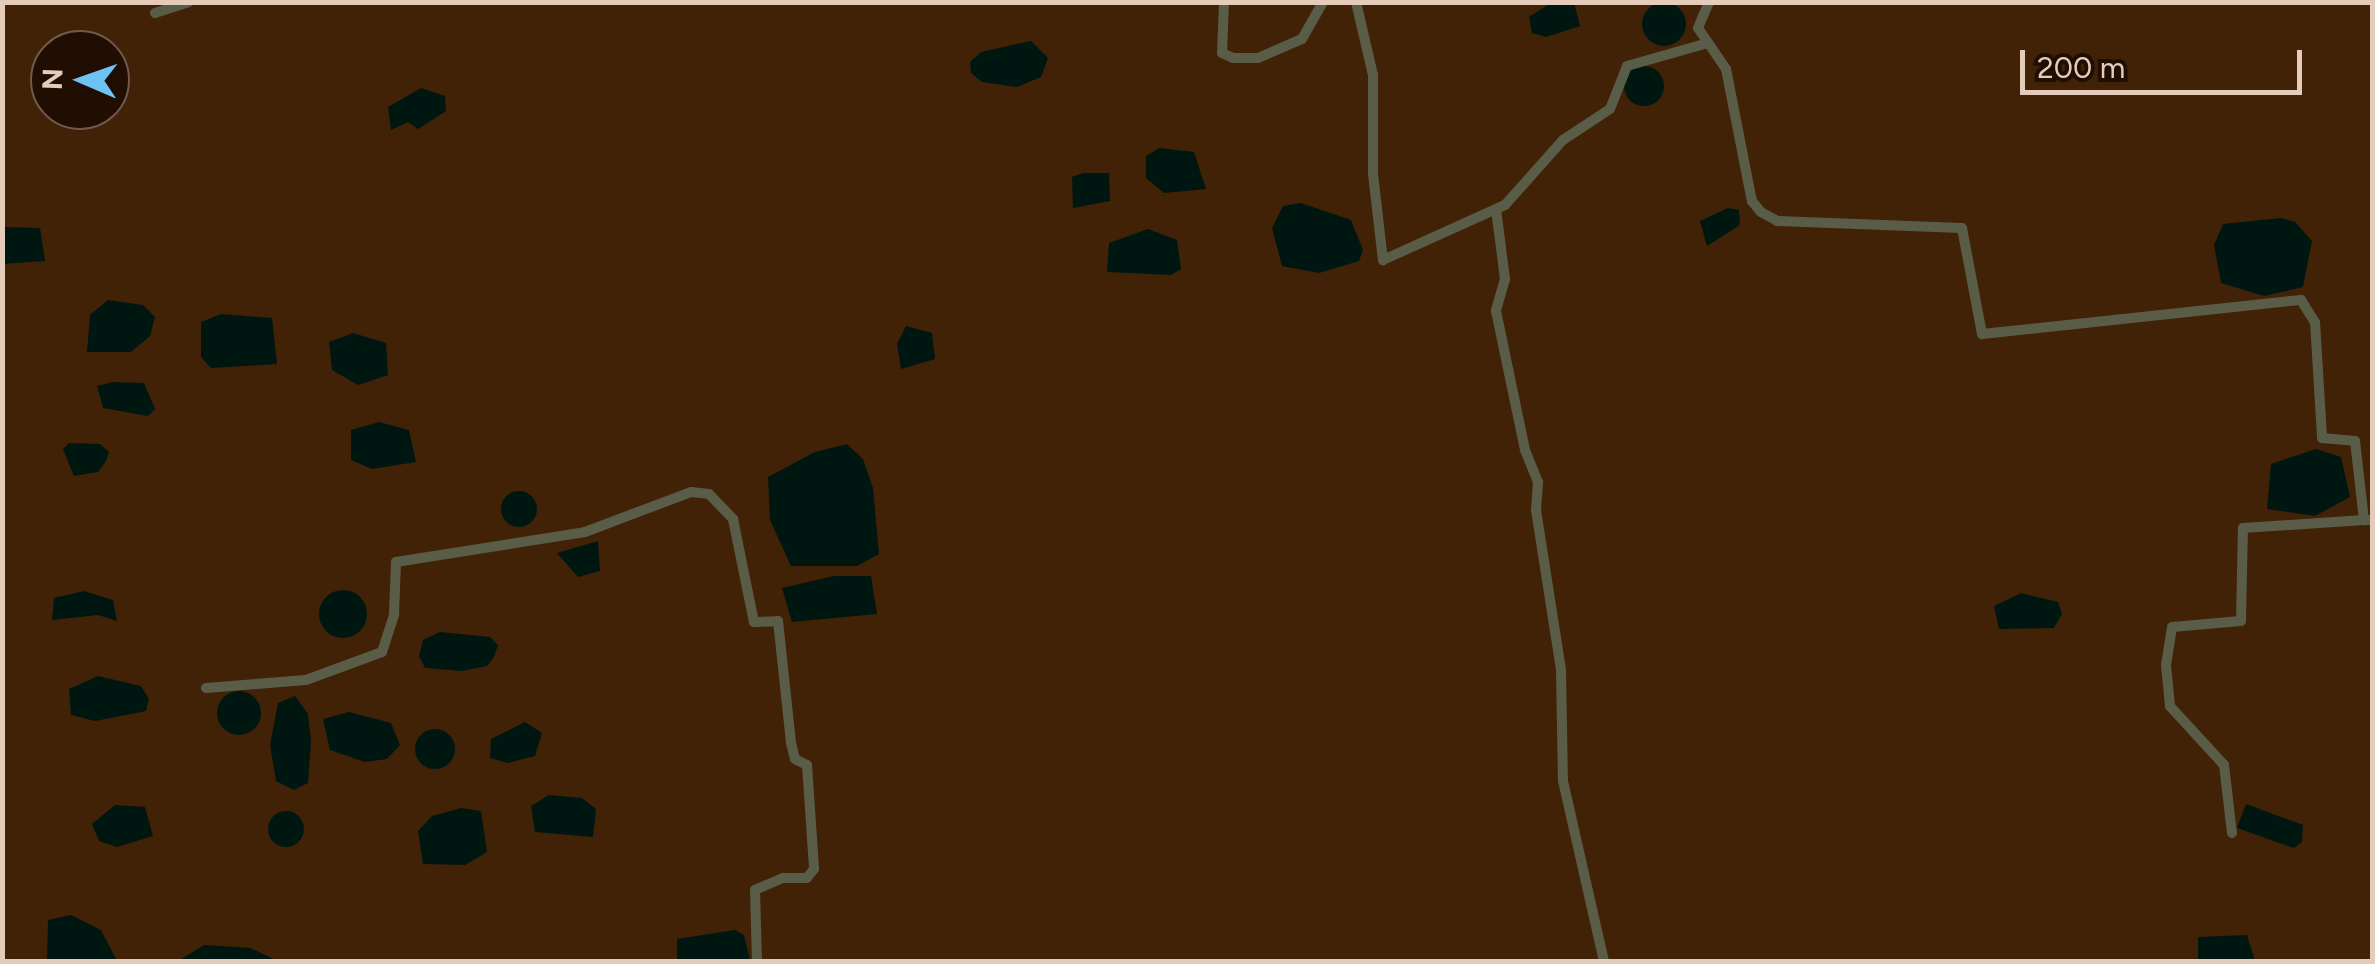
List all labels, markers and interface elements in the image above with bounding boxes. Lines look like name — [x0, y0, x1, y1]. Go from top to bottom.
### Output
north arrow — [30, 30, 130, 130]
scale bar — [2025, 30, 2308, 92]
text: 200 m — [2037, 49, 2125, 86]
text: N — [35, 68, 69, 90]

